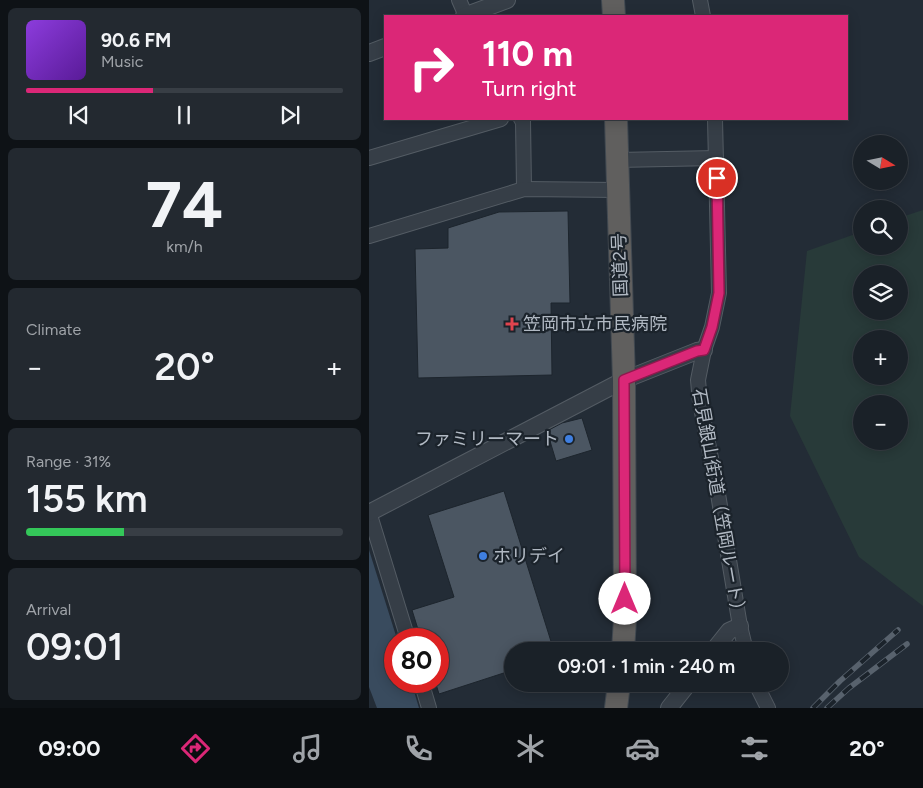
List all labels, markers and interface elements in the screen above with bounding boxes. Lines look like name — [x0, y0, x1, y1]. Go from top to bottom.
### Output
text: 90.6 FM — [101, 29, 171, 52]
text: 110 m — [482, 33, 573, 75]
icon: right — [399, 35, 464, 100]
text: Music — [101, 52, 143, 71]
text: Turn right — [482, 75, 577, 102]
icon: previous — [65, 101, 93, 129]
icon: pause — [170, 101, 198, 129]
icon: next — [276, 101, 304, 129]
north arrow — [853, 135, 908, 190]
map controls — [853, 135, 908, 450]
pin — [696, 157, 738, 199]
icon: arrive — [703, 164, 731, 192]
text: 74 — [146, 165, 223, 243]
button: search — [853, 200, 908, 255]
street label: 国道2号 — [608, 233, 632, 297]
text: km/h — [166, 237, 203, 256]
button: layers — [853, 265, 908, 320]
place label: 笠岡市立市民病院 — [523, 313, 667, 335]
marker: 笠岡市立市民病院 — [505, 317, 519, 331]
text: Climate — [26, 320, 81, 339]
button: + — [853, 330, 908, 385]
text: 20° — [154, 344, 215, 390]
text: − — [26, 350, 43, 384]
text: + — [326, 350, 343, 384]
street label: 石見銀山街道（笠岡ルート） — [688, 387, 750, 621]
button: − — [853, 395, 908, 450]
place label: ファミリーマート — [415, 428, 559, 450]
marker: ファミリーマート — [563, 433, 575, 445]
text: Range · 31% — [26, 452, 111, 471]
text: 155 km — [26, 476, 148, 522]
place label: ホリデイ — [493, 545, 565, 567]
marker: ホリデイ — [477, 550, 489, 562]
position arrow — [598, 572, 650, 624]
text: Arrival — [26, 600, 71, 619]
text: 09:01 — [26, 624, 123, 670]
speed limit sign: 80 — [384, 628, 449, 693]
text: 09:01 · 1 min · 240 m — [558, 655, 735, 678]
icon: directions — [178, 731, 213, 766]
icon: music — [290, 731, 325, 766]
icon: phone — [401, 731, 436, 766]
icon: climate — [513, 731, 548, 766]
icon: car — [625, 731, 660, 766]
icon: filters — [737, 731, 772, 766]
text: 09:00 — [38, 735, 101, 762]
text: 20° — [849, 735, 885, 762]

